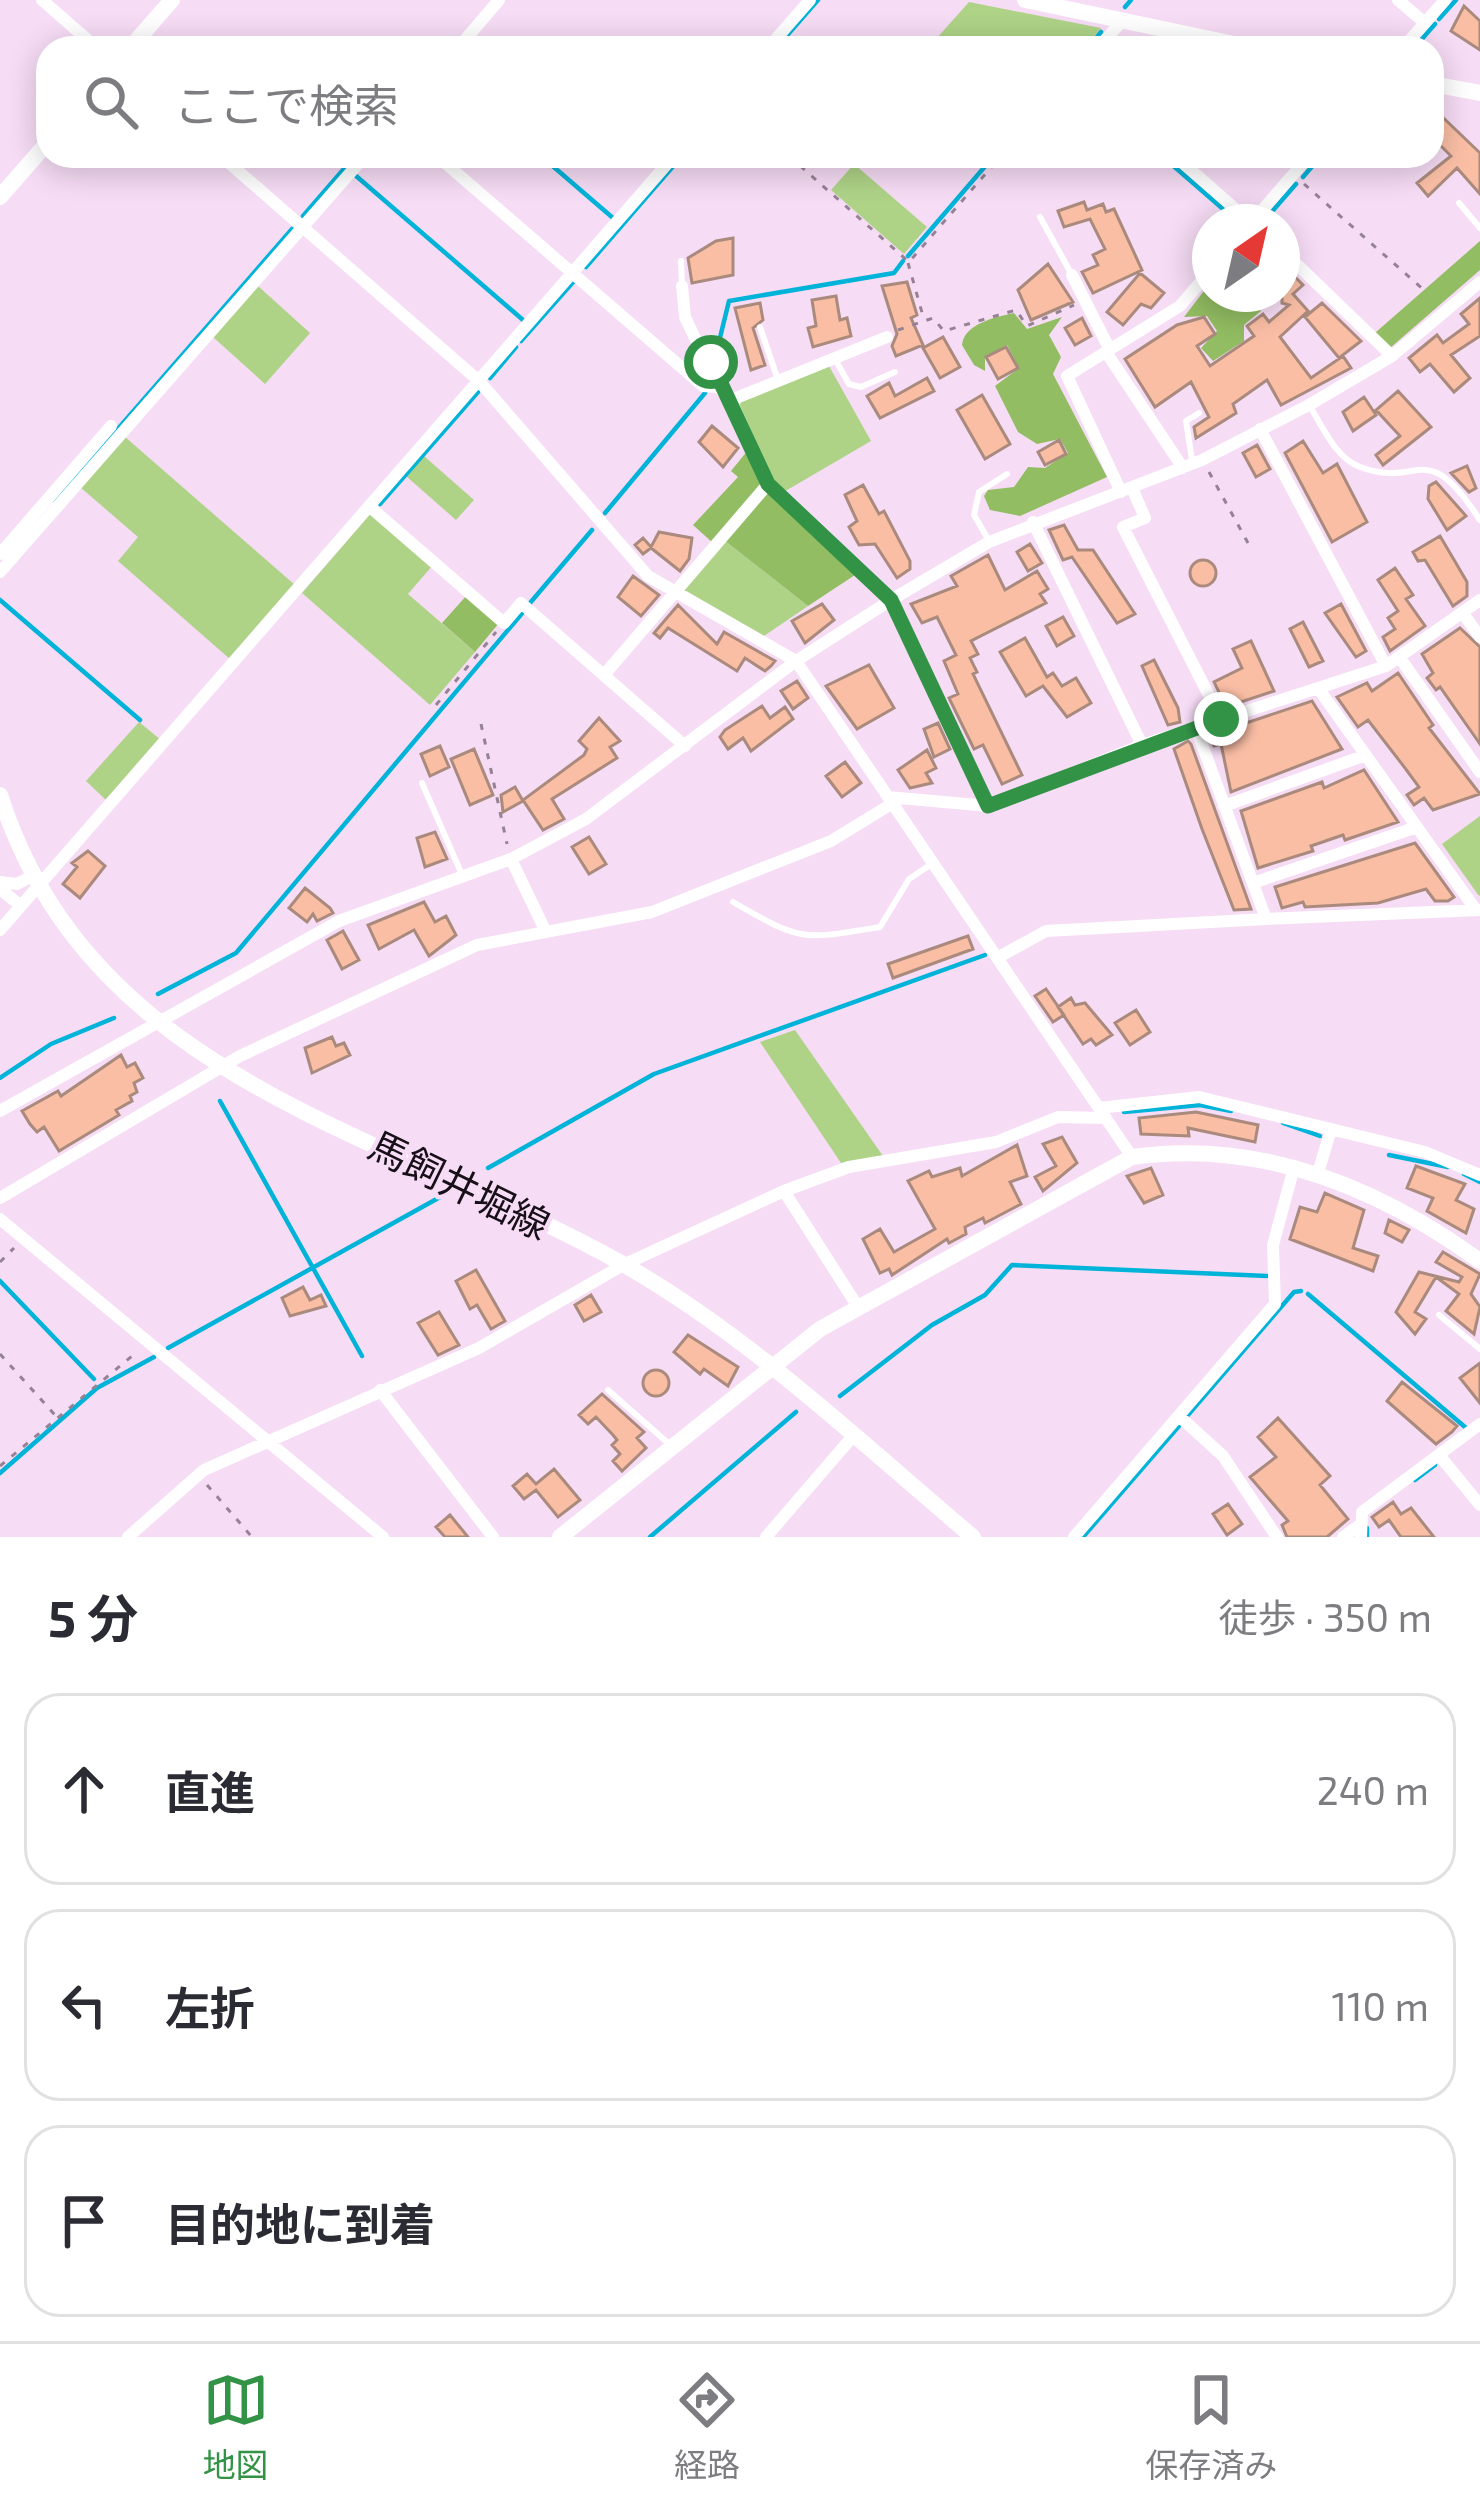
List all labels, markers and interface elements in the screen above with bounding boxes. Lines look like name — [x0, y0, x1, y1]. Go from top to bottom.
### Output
search box — [36, 36, 1444, 168]
icon: search — [78, 69, 144, 135]
text: ここで検索 — [174, 77, 399, 131]
north arrow — [1192, 204, 1300, 312]
route start — [684, 335, 738, 389]
route end — [1194, 692, 1248, 746]
street label: 馬飼井堀線 — [362, 1120, 558, 1248]
text: 5 分 — [48, 1586, 138, 1647]
text: 徒歩 · 350 m — [1218, 1593, 1432, 1640]
icon: ahead — [51, 1756, 117, 1822]
text: 直進 — [165, 1764, 255, 1818]
text: 240 m — [1317, 1766, 1429, 1813]
icon: left — [51, 1972, 117, 2038]
text: 左折 — [165, 1980, 255, 2034]
text: 110 m — [1332, 1982, 1429, 2029]
icon: arrive — [51, 2188, 117, 2254]
text: 目的地に到着 — [165, 2196, 435, 2250]
tab: 地図 — [203, 2367, 269, 2487]
tab: 経路 — [674, 2367, 740, 2487]
tab: 保存済み — [1145, 2367, 1277, 2487]

